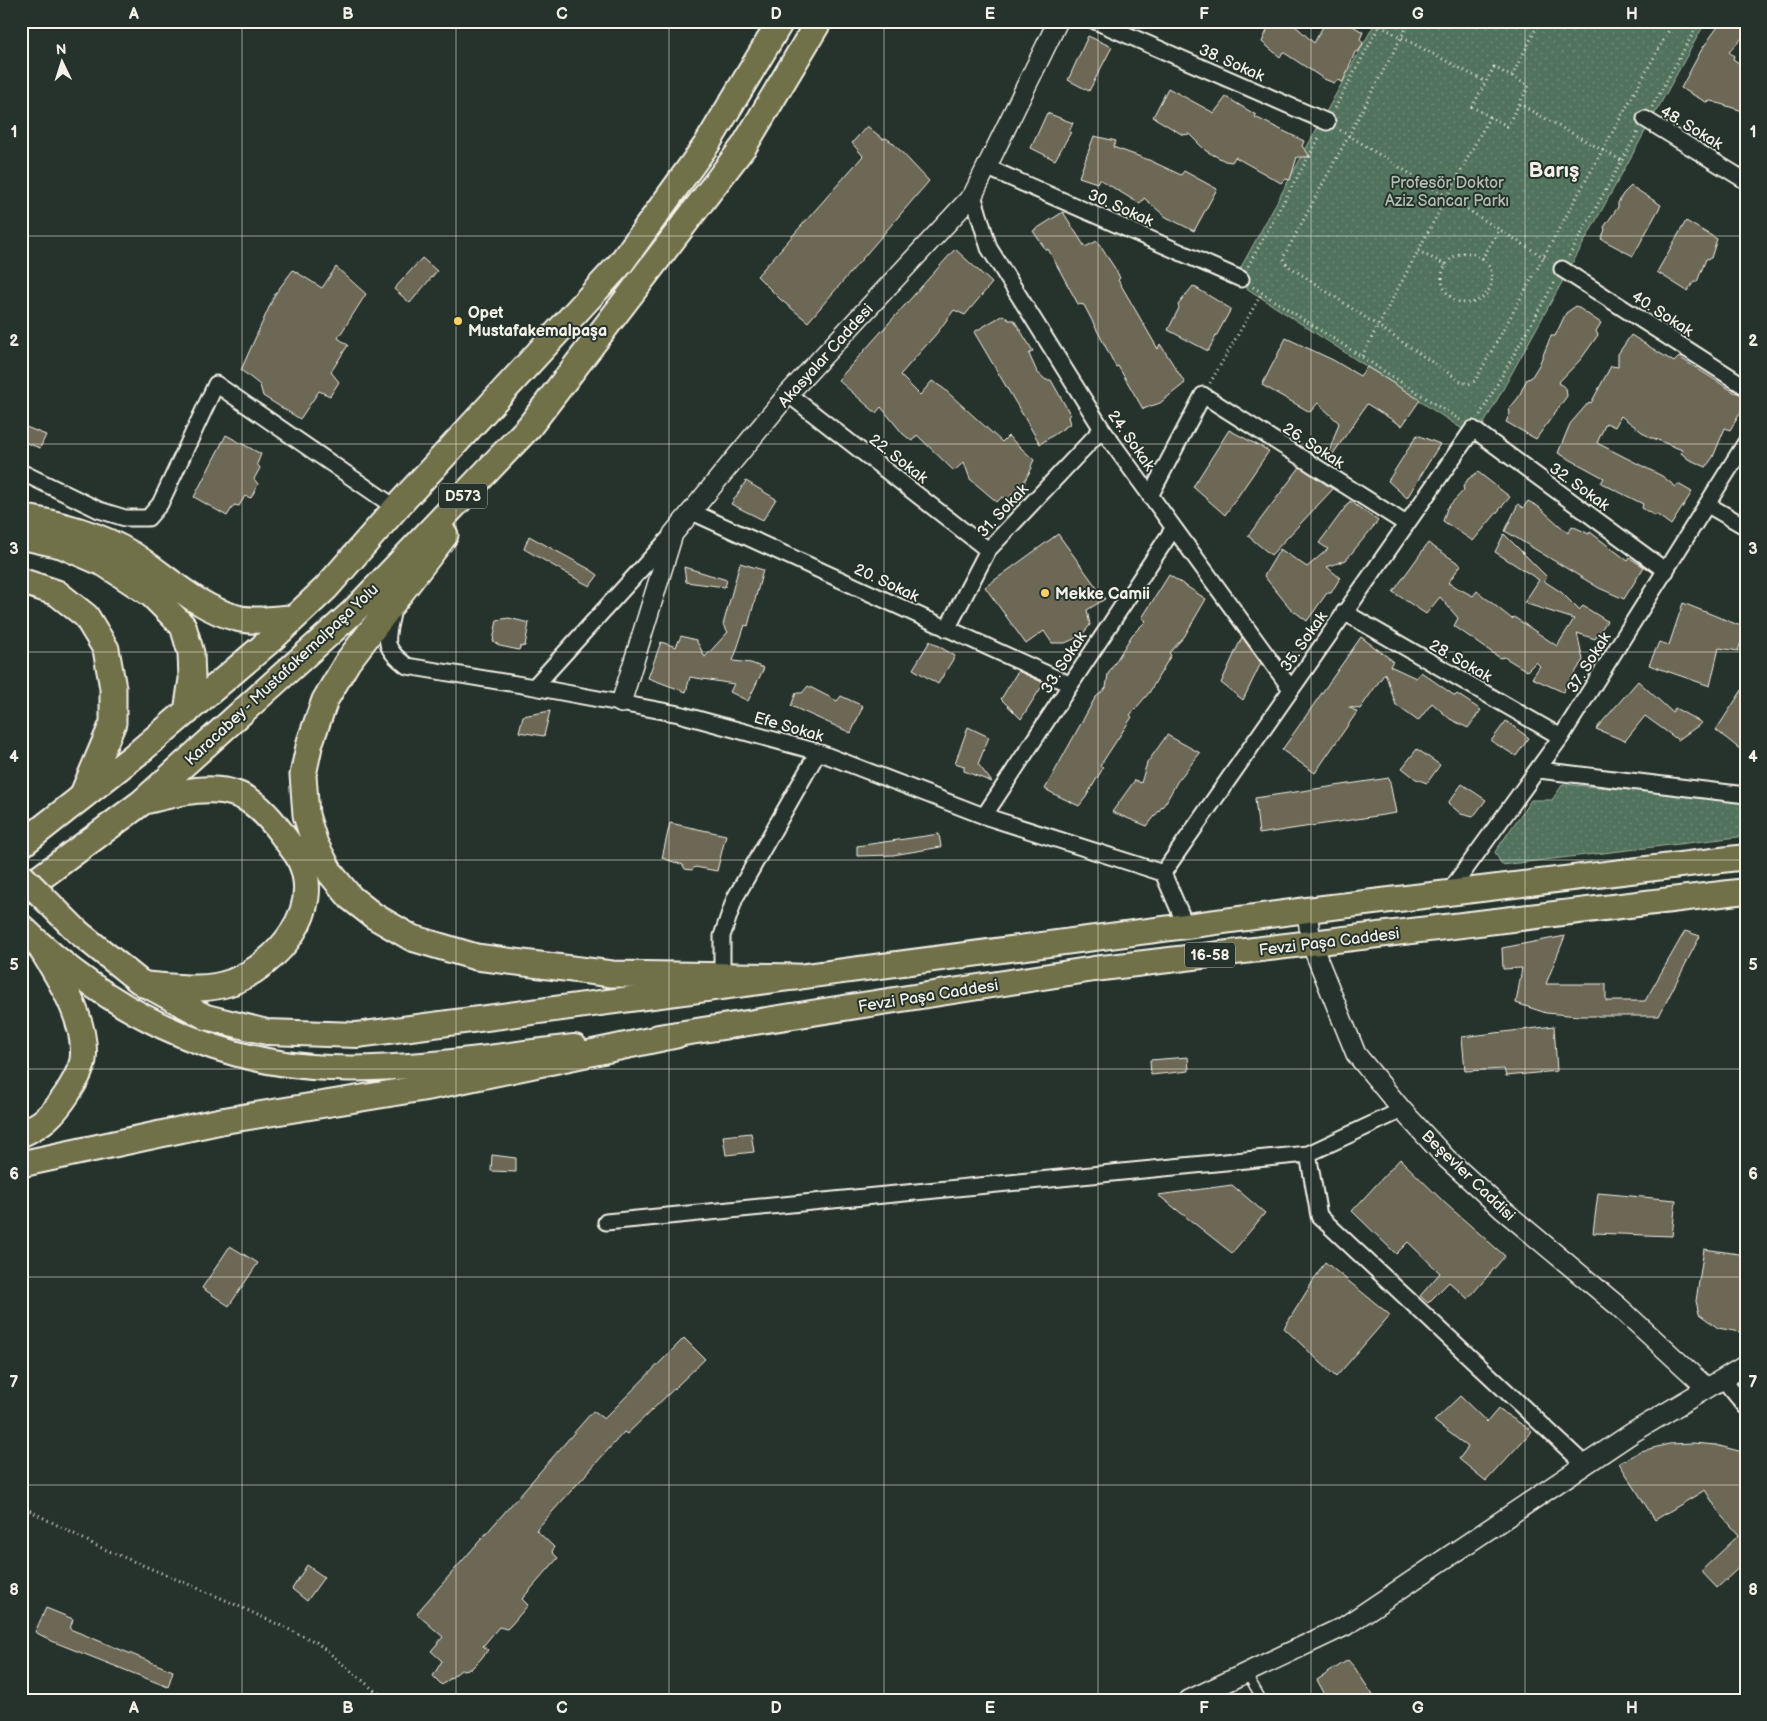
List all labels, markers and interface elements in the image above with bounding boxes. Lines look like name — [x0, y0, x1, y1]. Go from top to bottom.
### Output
text: A — [128, 5, 139, 24]
text: B — [342, 5, 354, 24]
text: C — [556, 5, 568, 24]
text: D — [770, 5, 782, 24]
text: E — [985, 5, 995, 24]
text: F — [1199, 5, 1209, 24]
text: G — [1412, 5, 1424, 24]
text: H — [1626, 5, 1638, 24]
north arrow — [38, 38, 88, 88]
text: N — [55, 41, 67, 58]
street label: 38. Sokak — [1196, 41, 1267, 86]
street label: 48. Sokak — [1657, 102, 1726, 154]
text: 1 — [11, 123, 17, 142]
text: 1 — [1750, 123, 1756, 142]
district label: Barış — [1529, 158, 1579, 183]
park label: Profesör Doktor Aziz Sancar Parkı — [1385, 174, 1509, 211]
street label: 30. Sokak — [1085, 186, 1156, 231]
street label: 40. Sokak — [1628, 287, 1697, 341]
street label: Akasyalar Caddesi — [775, 300, 878, 412]
place label: Opet Mustafakemalpaşa — [468, 304, 607, 341]
marker: Opet Mustafakemalpaşa — [452, 315, 464, 327]
text: 2 — [9, 332, 19, 351]
text: 2 — [1748, 332, 1758, 351]
street label: 24. Sokak — [1103, 407, 1159, 475]
street label: 26. Sokak — [1279, 419, 1348, 473]
street label: 22. Sokak — [865, 430, 931, 488]
street label: 32. Sokak — [1545, 459, 1613, 515]
street label: 31. Sokak — [974, 480, 1033, 542]
road number: D573 — [439, 484, 487, 508]
text: 3 — [9, 540, 19, 559]
text: 3 — [1748, 540, 1758, 559]
street label: 20. Sokak — [851, 560, 922, 607]
street label: Karacabey - Mustafakemalpaşa Yolu — [181, 580, 383, 770]
place label: Mekke Camii — [1055, 585, 1150, 604]
marker: Mekke Camii — [1039, 587, 1051, 599]
street label: 35. Sokak — [1277, 608, 1332, 676]
street label: 33. Sokak — [1037, 628, 1091, 697]
street label: 37. Sokak — [1563, 629, 1615, 697]
street label: 28. Sokak — [1426, 636, 1495, 687]
street label: Efe Sokak — [752, 708, 826, 746]
text: 4 — [9, 748, 19, 767]
text: 4 — [1748, 748, 1758, 767]
street label: Fevzi Paşa Caddesi — [1258, 924, 1401, 961]
road number: 16-58 — [1185, 942, 1235, 968]
text: 5 — [9, 956, 19, 975]
text: 5 — [1748, 956, 1758, 975]
street label: Fevzi Paşa Caddesi — [857, 976, 1000, 1017]
street label: Beşevler Caddisi — [1417, 1127, 1519, 1226]
text: 6 — [9, 1165, 19, 1184]
text: 6 — [1748, 1165, 1758, 1184]
text: 7 — [10, 1373, 19, 1392]
text: 7 — [1749, 1373, 1758, 1392]
text: 8 — [9, 1581, 19, 1600]
text: 8 — [1748, 1581, 1758, 1600]
text: A — [128, 1699, 139, 1718]
text: B — [342, 1699, 354, 1718]
text: C — [556, 1699, 568, 1718]
text: D — [770, 1699, 782, 1718]
text: E — [985, 1699, 995, 1718]
text: F — [1199, 1699, 1209, 1718]
text: G — [1412, 1699, 1424, 1718]
text: H — [1626, 1699, 1638, 1718]

